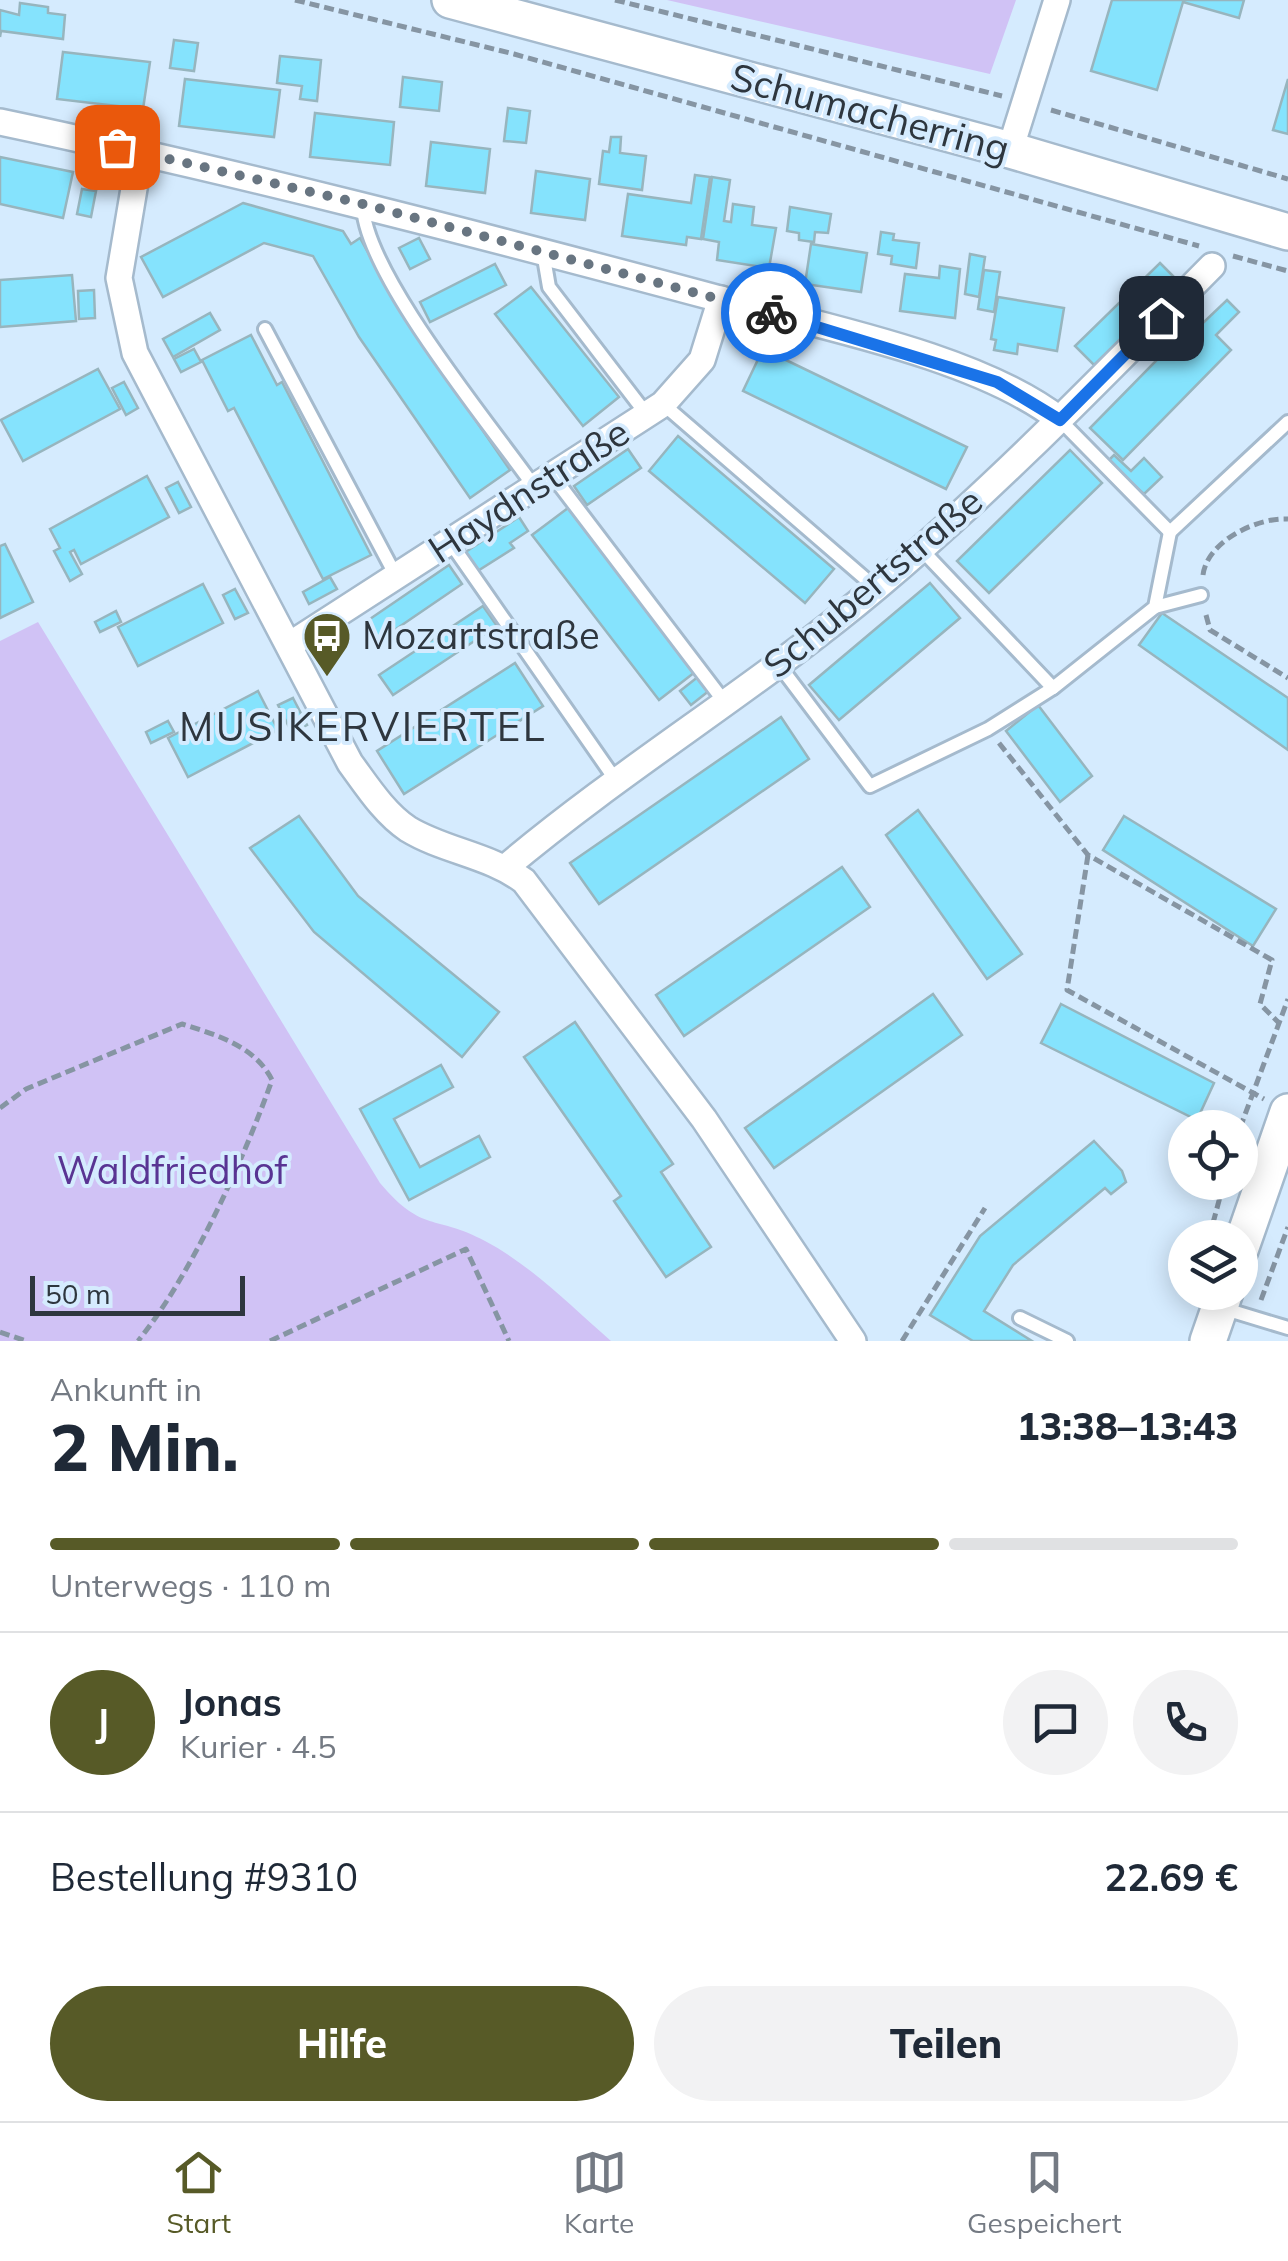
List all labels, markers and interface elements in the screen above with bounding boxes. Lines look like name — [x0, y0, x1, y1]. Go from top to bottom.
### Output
street label: Schumacherring — [726, 52, 1015, 172]
pin — [75, 105, 160, 190]
icon: bag — [90, 120, 145, 175]
courier — [721, 263, 821, 363]
pin — [1119, 276, 1204, 361]
icon: bike — [744, 286, 799, 341]
icon: home — [1134, 291, 1189, 346]
street label: Haydnstraße — [419, 407, 638, 573]
street label: Schubertstraße — [753, 477, 992, 688]
bus stop icon: Mozartstraße — [301, 610, 353, 678]
place label: Mozartstraße — [362, 611, 600, 659]
district label: MUSIKERVIERTEL — [179, 701, 547, 751]
map controls — [1168, 1110, 1258, 1310]
button: locate — [1168, 1110, 1258, 1200]
park label: Waldfriedhof — [57, 1146, 288, 1194]
button: layers — [1168, 1220, 1258, 1310]
scale bar — [30, 1271, 245, 1316]
text: 50 m — [45, 1276, 111, 1311]
text: Ankunft in — [50, 1369, 202, 1409]
text: 13:38–13:43 — [1017, 1402, 1238, 1450]
text: 2 Min. — [50, 1406, 239, 1487]
text: Unterwegs · 110 m — [50, 1565, 331, 1605]
button: chat — [1003, 1670, 1108, 1775]
button: phone — [1133, 1670, 1238, 1775]
text: Jonas — [180, 1678, 282, 1726]
text: J — [96, 1698, 109, 1746]
text: Kurier · 4.5 — [180, 1726, 336, 1766]
text: Bestellung #9310 — [50, 1853, 358, 1901]
text: 22.69 € — [1104, 1853, 1238, 1901]
button: Hilfe — [50, 1986, 634, 2101]
button: Teilen — [654, 1986, 1238, 2101]
tab: Start — [166, 2145, 231, 2240]
tab: Karte — [564, 2145, 634, 2240]
tab: Gespeichert — [967, 2145, 1122, 2240]

